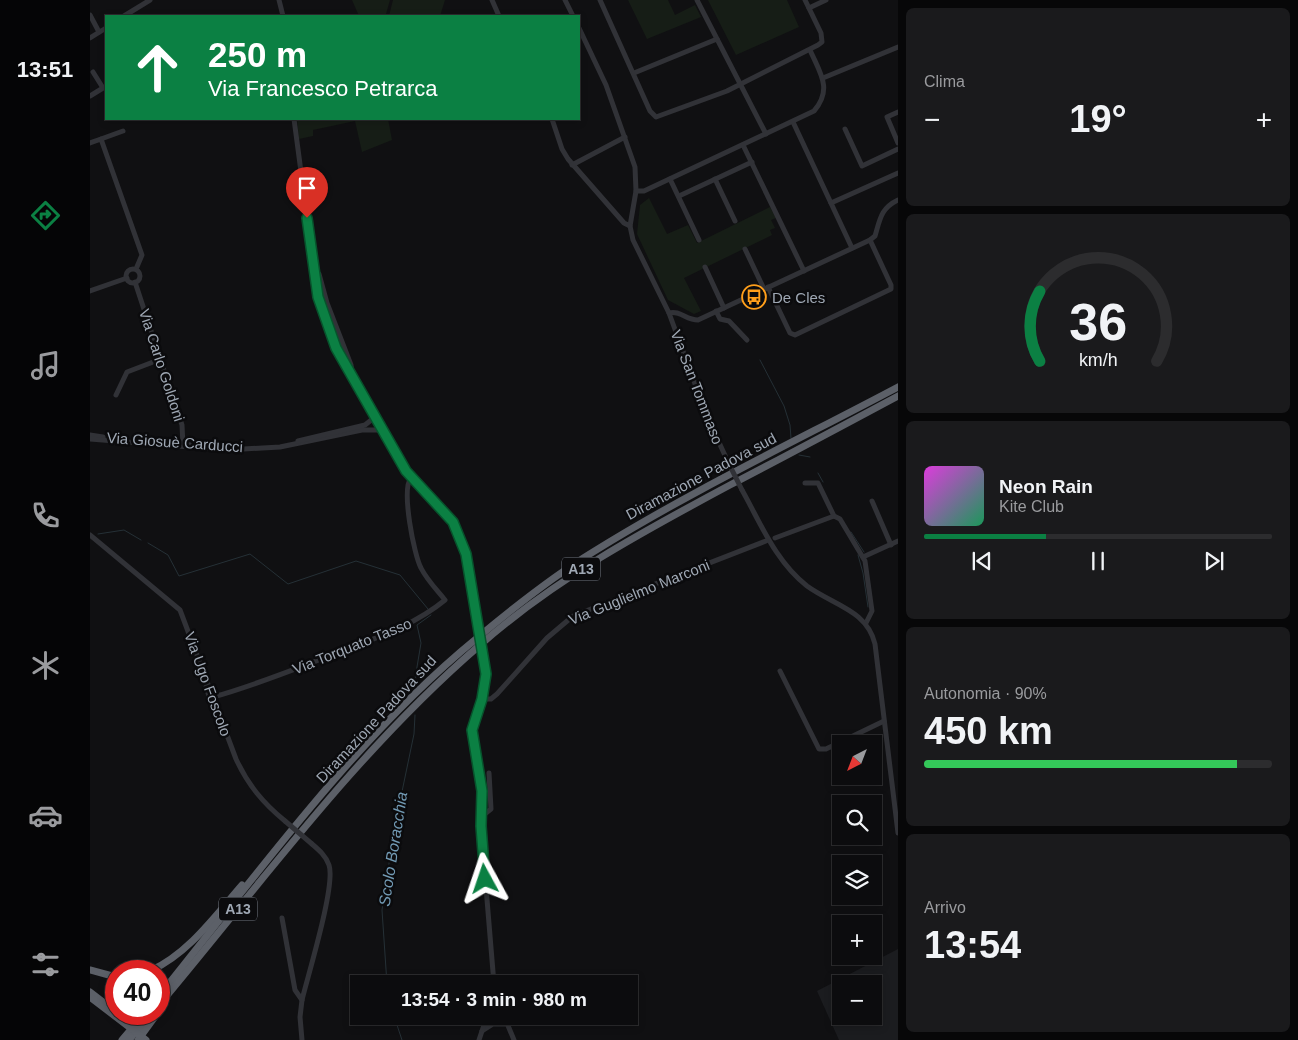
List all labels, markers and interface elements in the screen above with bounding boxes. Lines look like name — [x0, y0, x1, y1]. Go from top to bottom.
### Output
icon: ahead — [125, 35, 190, 100]
text: 250 m — [208, 35, 307, 74]
text: 13:51 — [17, 57, 73, 82]
text: Clima — [924, 73, 965, 90]
text: Via Francesco Petrarca — [208, 76, 437, 101]
text: 19° — [1069, 98, 1127, 140]
text: − — [924, 104, 940, 135]
text: + — [1256, 104, 1272, 135]
pin — [286, 167, 328, 218]
icon: arrive — [293, 174, 321, 202]
icon: directions — [28, 198, 63, 233]
bus stop icon: De Cles — [741, 284, 767, 310]
place label: De Cles — [772, 289, 825, 306]
text: 36 — [1069, 293, 1127, 351]
street label: Via Carlo Goldoni — [136, 307, 188, 423]
street label: Via San Tommaso — [667, 327, 727, 447]
icon: music — [28, 348, 63, 383]
text: km/h — [1079, 350, 1117, 370]
street label: Via Giosuè Carducci — [106, 429, 244, 455]
street label: Diramazione Padova sud — [623, 429, 779, 523]
text: Neon Rain — [999, 476, 1093, 497]
icon: phone — [28, 498, 63, 533]
text: Kite Club — [999, 498, 1064, 515]
icon: previous — [968, 547, 996, 575]
icon: pause — [1084, 547, 1112, 575]
icon: next — [1200, 547, 1228, 575]
street label: Via Guglielmo Marconi — [566, 556, 712, 628]
road number: A13 — [562, 558, 600, 580]
street label: Via Torquato Tasso — [290, 614, 414, 678]
street label: Via Ugo Foscolo — [181, 630, 235, 738]
icon: climate — [28, 648, 63, 683]
street label: Diramazione Padova sud — [313, 652, 439, 786]
text: Autonomia · 90% — [924, 685, 1047, 702]
text: 450 km — [924, 710, 1053, 752]
north arrow — [832, 735, 882, 785]
map controls — [832, 735, 882, 1025]
water label: Scolo Boracchia — [376, 790, 410, 907]
button: search — [832, 795, 882, 845]
icon: car — [28, 798, 63, 833]
position arrow — [458, 852, 510, 904]
button: layers — [832, 855, 882, 905]
road number: A13 — [219, 898, 257, 921]
text: Arrivo — [924, 899, 966, 916]
button: + — [832, 915, 882, 965]
text: 13:54 — [924, 924, 1021, 966]
icon: filters — [28, 947, 63, 982]
speed limit sign: 40 — [105, 960, 170, 1025]
button: − — [832, 975, 882, 1025]
text: 13:54 · 3 min · 980 m — [401, 989, 587, 1010]

